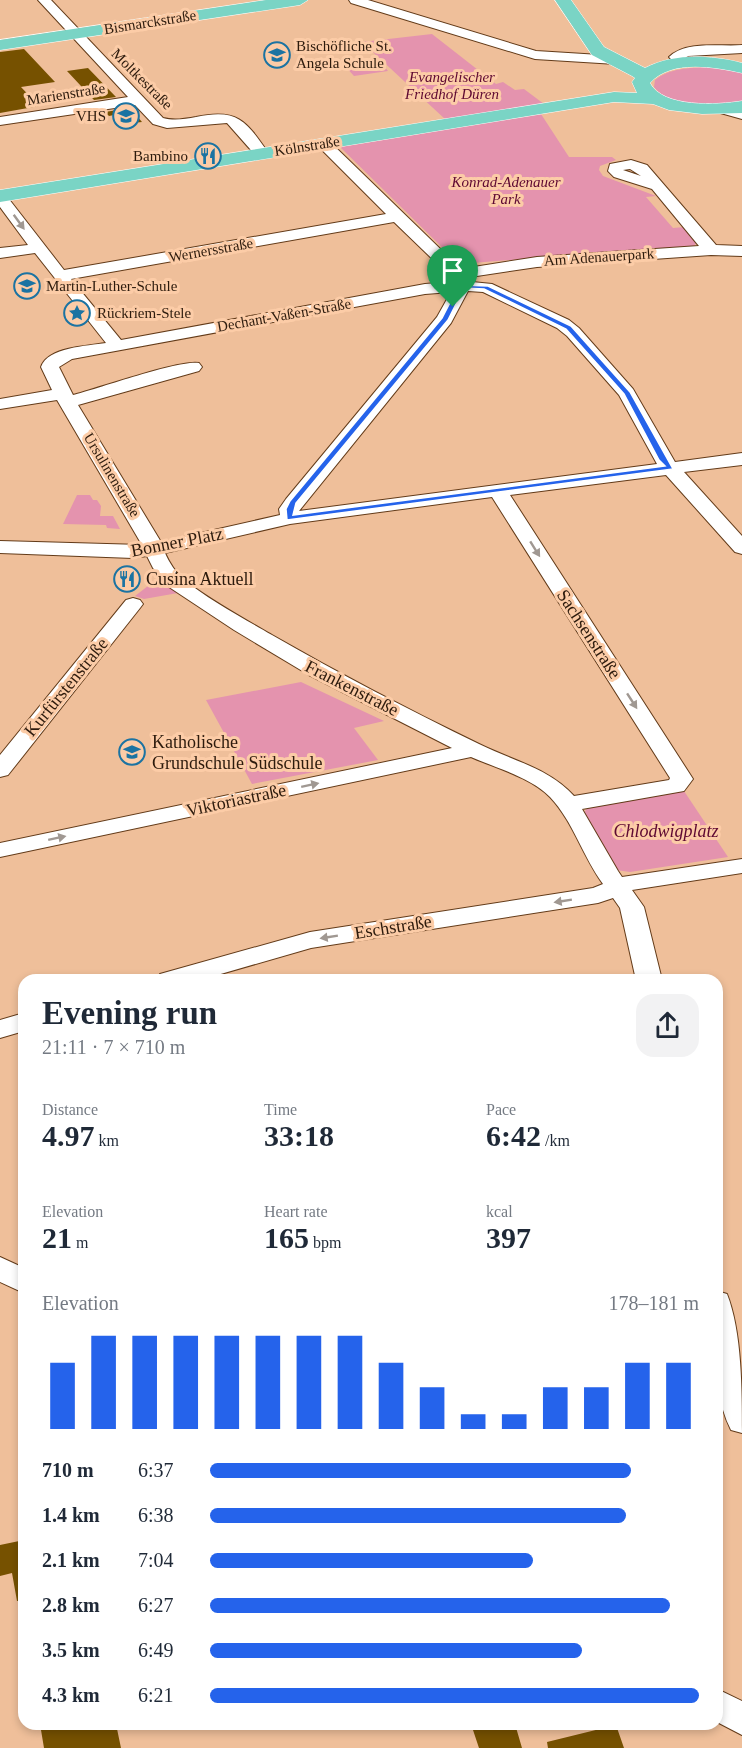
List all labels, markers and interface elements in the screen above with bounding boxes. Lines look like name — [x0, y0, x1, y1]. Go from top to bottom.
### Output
street label: Bismarckstraße — [103, 7, 198, 37]
place label: Bischöfliche St. Angela Schule — [296, 38, 392, 71]
school or university icon: Bischöfliche St. Angela Schule — [262, 40, 292, 70]
street label: Moltkestraße — [108, 45, 176, 113]
park label: Evangelischer Friedhof Düren — [404, 69, 499, 102]
street label: Marienstraße — [26, 80, 107, 108]
school or university icon: VHS — [111, 101, 141, 131]
place label: VHS — [76, 108, 106, 124]
street label: Kölnstraße — [273, 133, 341, 159]
restaurant icon: Bambino — [193, 141, 223, 171]
place label: Bambino — [133, 148, 188, 164]
park label: Konrad-Adenauer Park — [450, 174, 561, 207]
one-way arrow — [13, 214, 25, 230]
street label: Wernersstraße — [168, 235, 255, 265]
pin — [427, 245, 478, 307]
street label: Am Adenauerpark — [543, 245, 655, 269]
icon: arrive — [436, 254, 469, 287]
school or university icon: Martin-Luther-Schule — [12, 271, 42, 301]
place label: Martin-Luther-Schule — [46, 278, 178, 294]
street label: Dechant-Vaßen-Straße — [216, 295, 353, 335]
place icon: Rückriem-Stele — [62, 298, 92, 328]
place label: Rückriem-Stele — [97, 305, 191, 321]
street label: Ursulinenstraße — [81, 430, 143, 520]
street label: Bonner Platz — [129, 523, 225, 561]
one-way arrow — [529, 541, 540, 557]
restaurant icon: Cusina Aktuell — [112, 564, 142, 594]
place label: Cusina Aktuell — [146, 569, 254, 589]
street label: Sachsenstraße — [553, 586, 625, 682]
street label: Kurfürstenstraße — [20, 634, 112, 740]
street label: Frankenstraße — [302, 656, 402, 720]
one-way arrow — [626, 693, 637, 709]
place label: Katholische Grundschule Südschule — [152, 732, 322, 773]
school or university icon: Katholische Grundschule Südschule — [117, 737, 147, 767]
street label: Viktoriastraße — [184, 780, 288, 820]
one-way arrow — [300, 780, 319, 789]
park label: Chlodwigplatz — [613, 821, 719, 841]
one-way arrow — [48, 833, 67, 842]
one-way arrow — [553, 896, 572, 905]
street label: Eschstraße — [353, 911, 433, 943]
one-way arrow — [319, 933, 338, 942]
button: share — [636, 994, 699, 1057]
text: Evening run — [42, 995, 217, 1031]
text: 21:11 · 7 × 710 m — [42, 1036, 185, 1058]
text: Distance — [42, 1101, 98, 1118]
text: Time — [264, 1101, 297, 1118]
text: Pace — [486, 1101, 516, 1118]
text: 4.97 — [42, 1119, 95, 1152]
text: 33:18 — [264, 1119, 334, 1152]
text: 6:42 — [486, 1119, 541, 1152]
text: km — [95, 1132, 119, 1149]
text: /km — [541, 1132, 570, 1149]
text: Elevation — [42, 1203, 103, 1220]
text: Heart rate — [264, 1203, 328, 1220]
text: kcal — [486, 1203, 513, 1220]
text: 21 — [42, 1221, 72, 1254]
text: 165 — [264, 1221, 309, 1254]
text: 397 — [486, 1221, 531, 1254]
text: m — [72, 1234, 88, 1251]
text: bpm — [309, 1234, 341, 1251]
text: Elevation — [42, 1292, 119, 1314]
text: 178–181 m — [608, 1292, 699, 1314]
text: 710 m — [42, 1459, 94, 1481]
text: 6:37 — [138, 1459, 174, 1481]
text: 1.4 km — [42, 1504, 100, 1526]
text: 6:38 — [138, 1504, 174, 1526]
text: 2.1 km — [42, 1549, 100, 1571]
text: 7:04 — [138, 1549, 174, 1571]
text: 2.8 km — [42, 1594, 100, 1616]
text: 6:27 — [138, 1594, 174, 1616]
text: 3.5 km — [42, 1639, 100, 1661]
text: 6:49 — [138, 1639, 174, 1661]
text: 4.3 km — [42, 1684, 100, 1706]
text: 6:21 — [138, 1684, 174, 1706]

